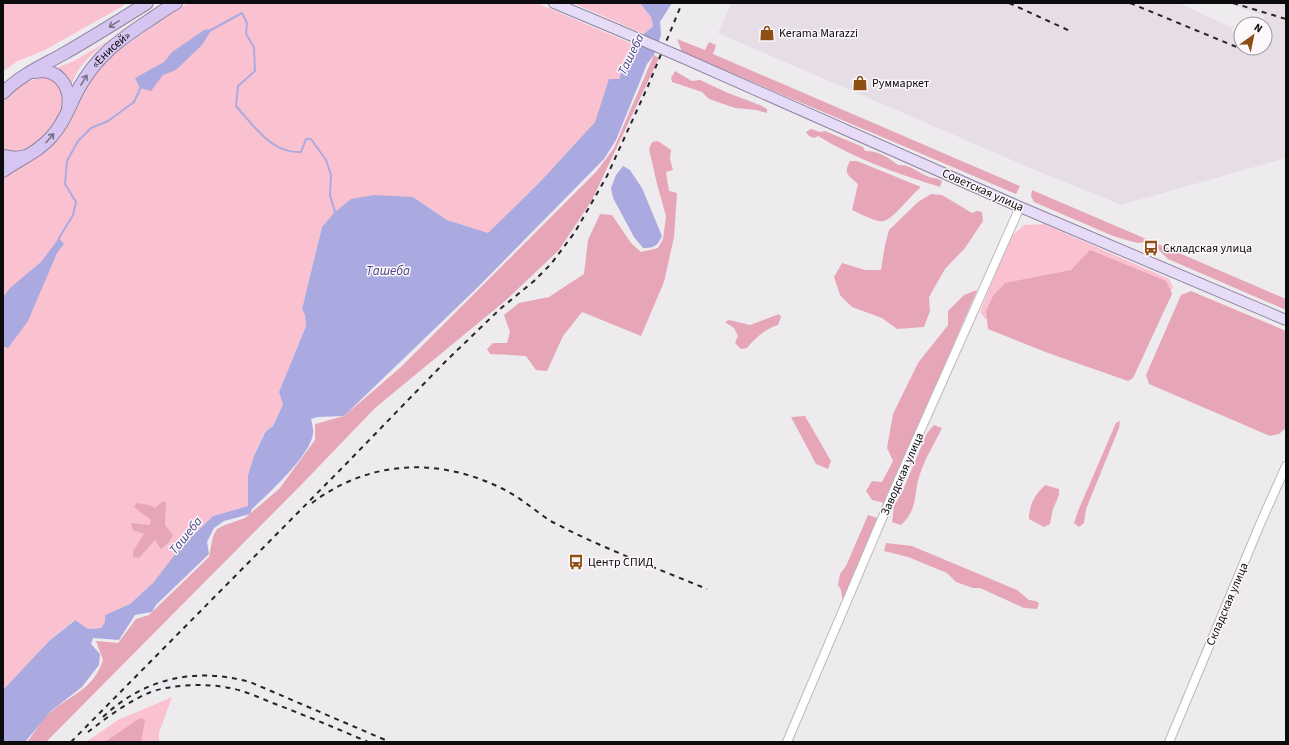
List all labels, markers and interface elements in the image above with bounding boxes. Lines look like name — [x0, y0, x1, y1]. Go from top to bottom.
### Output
north arrow — [1233, 16, 1273, 56]
one-way arrow — [109, 20, 120, 28]
text: N — [1251, 20, 1265, 36]
shop icon: Kerama Marazzi — [758, 24, 776, 42]
place label: Kerama Marazzi — [779, 25, 858, 42]
street label: «Енисей» — [88, 27, 134, 72]
water label: Ташеба — [613, 31, 649, 78]
one-way arrow — [81, 74, 89, 86]
shop icon: Руммаркет — [851, 74, 869, 92]
place label: Руммаркет — [872, 75, 930, 92]
one-way arrow — [46, 133, 55, 144]
street label: Советская улица — [939, 165, 1026, 216]
bus stop icon: Складская улица — [1142, 239, 1160, 257]
place label: Складская улица — [1163, 240, 1252, 257]
water label: Ташеба — [366, 262, 410, 280]
street label: Заводская улица — [877, 430, 928, 518]
water label: Ташеба — [165, 513, 207, 558]
bus stop icon: Центр СПИД — [567, 553, 585, 571]
place label: Центр СПИД — [588, 554, 654, 571]
street label: Складская улица — [1202, 560, 1253, 648]

